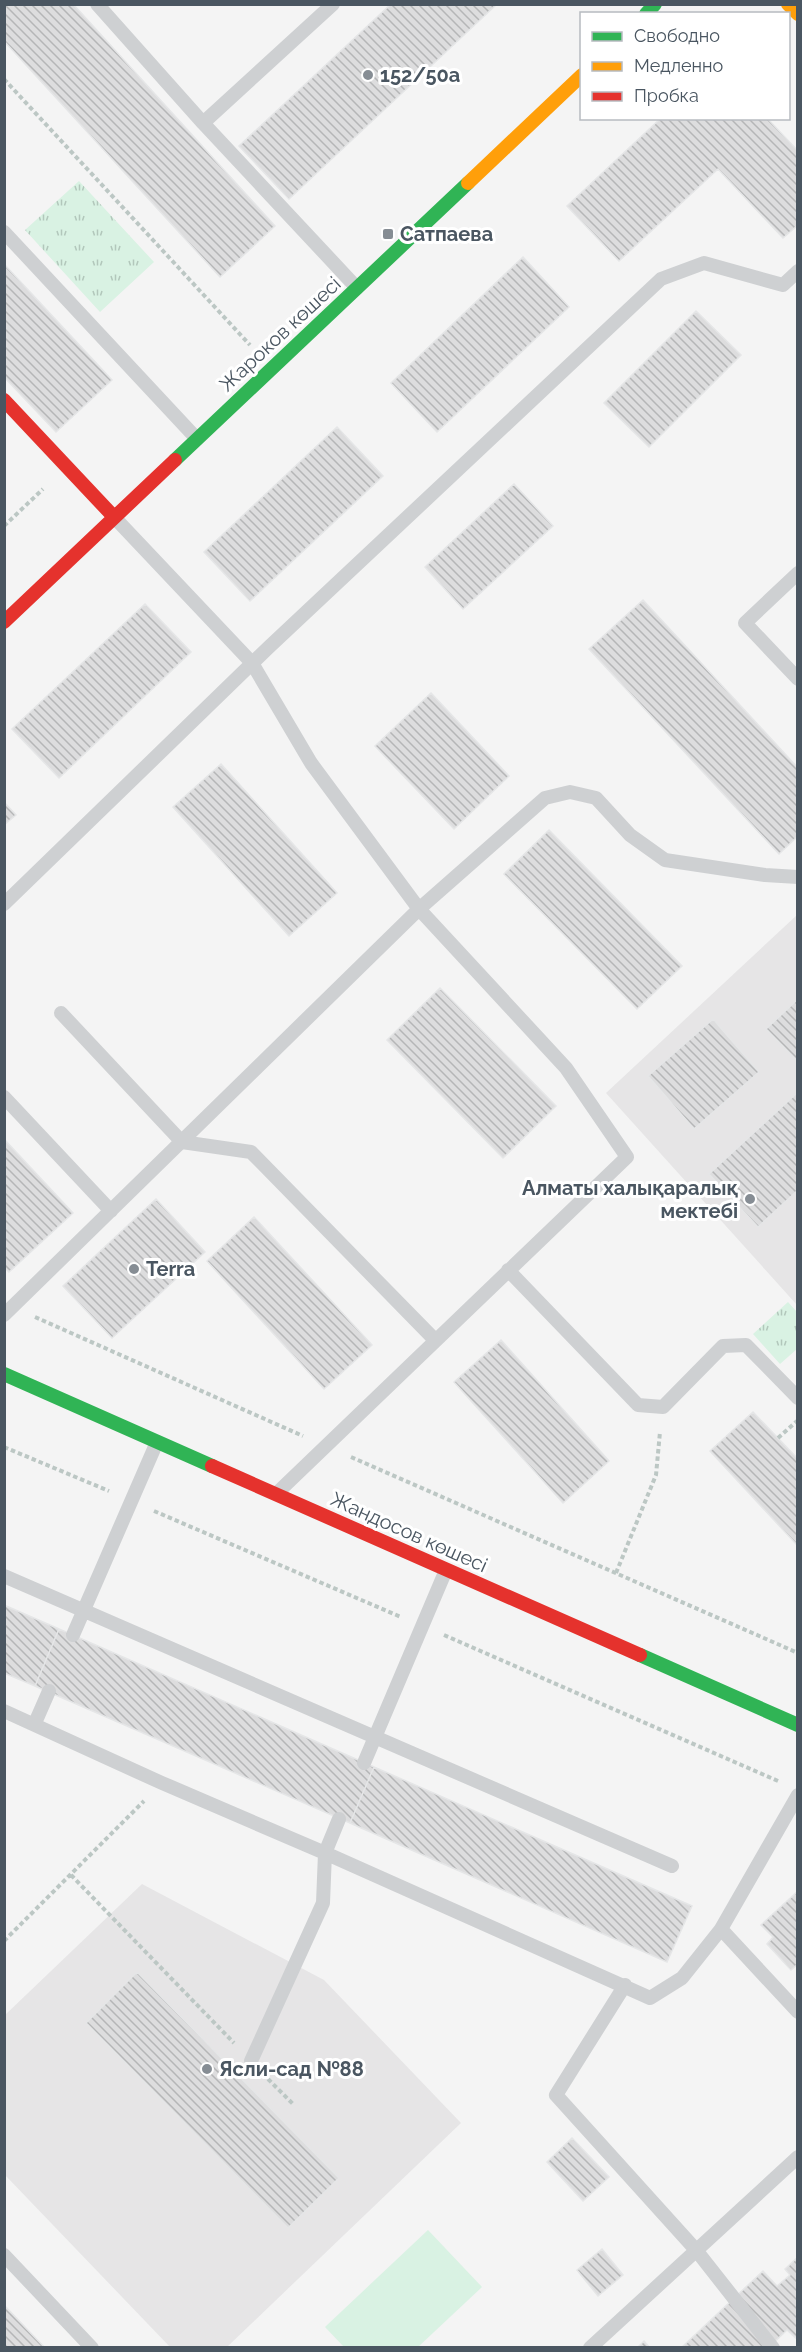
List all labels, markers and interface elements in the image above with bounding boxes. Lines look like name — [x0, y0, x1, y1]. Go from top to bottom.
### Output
legend — [580, 12, 790, 120]
text: Свободно — [634, 25, 720, 46]
text: Медленно — [634, 55, 723, 76]
place label: 152/50a — [380, 63, 460, 87]
marker: 152/50a — [361, 68, 375, 82]
text: Пробка — [634, 85, 699, 106]
place label: Сатпаева — [400, 222, 493, 246]
marker: Сатпаева — [381, 227, 395, 241]
street label: Жароков көшесі — [214, 272, 346, 396]
place label: Алматы халықаралық мектебі — [522, 1176, 738, 1223]
marker: Алматы халықаралық мектебі — [743, 1192, 757, 1206]
place label: Terra — [146, 1257, 195, 1281]
marker: Terra — [127, 1262, 141, 1276]
street label: Жандосов көшесі — [327, 1487, 491, 1577]
place label: Ясли-сад №88 — [219, 2057, 364, 2081]
marker: Ясли-сад №88 — [200, 2062, 214, 2076]

